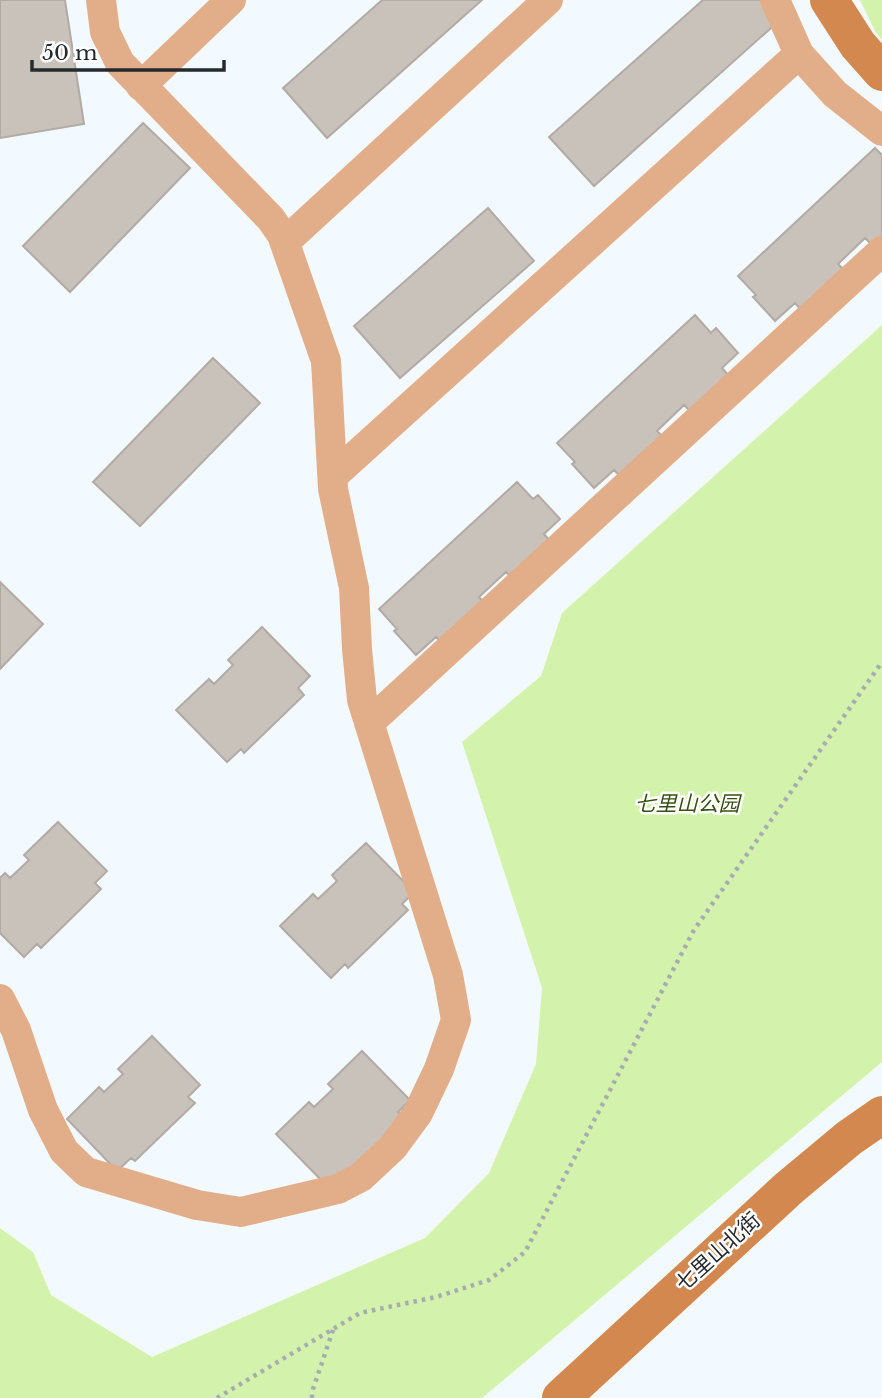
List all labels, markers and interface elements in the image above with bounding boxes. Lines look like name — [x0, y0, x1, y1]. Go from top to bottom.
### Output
scale bar — [32, 28, 224, 72]
text: 50 m — [42, 40, 98, 66]
park label: 七里山公园 — [635, 791, 742, 817]
street label: 七里山北街 — [670, 1207, 766, 1297]

